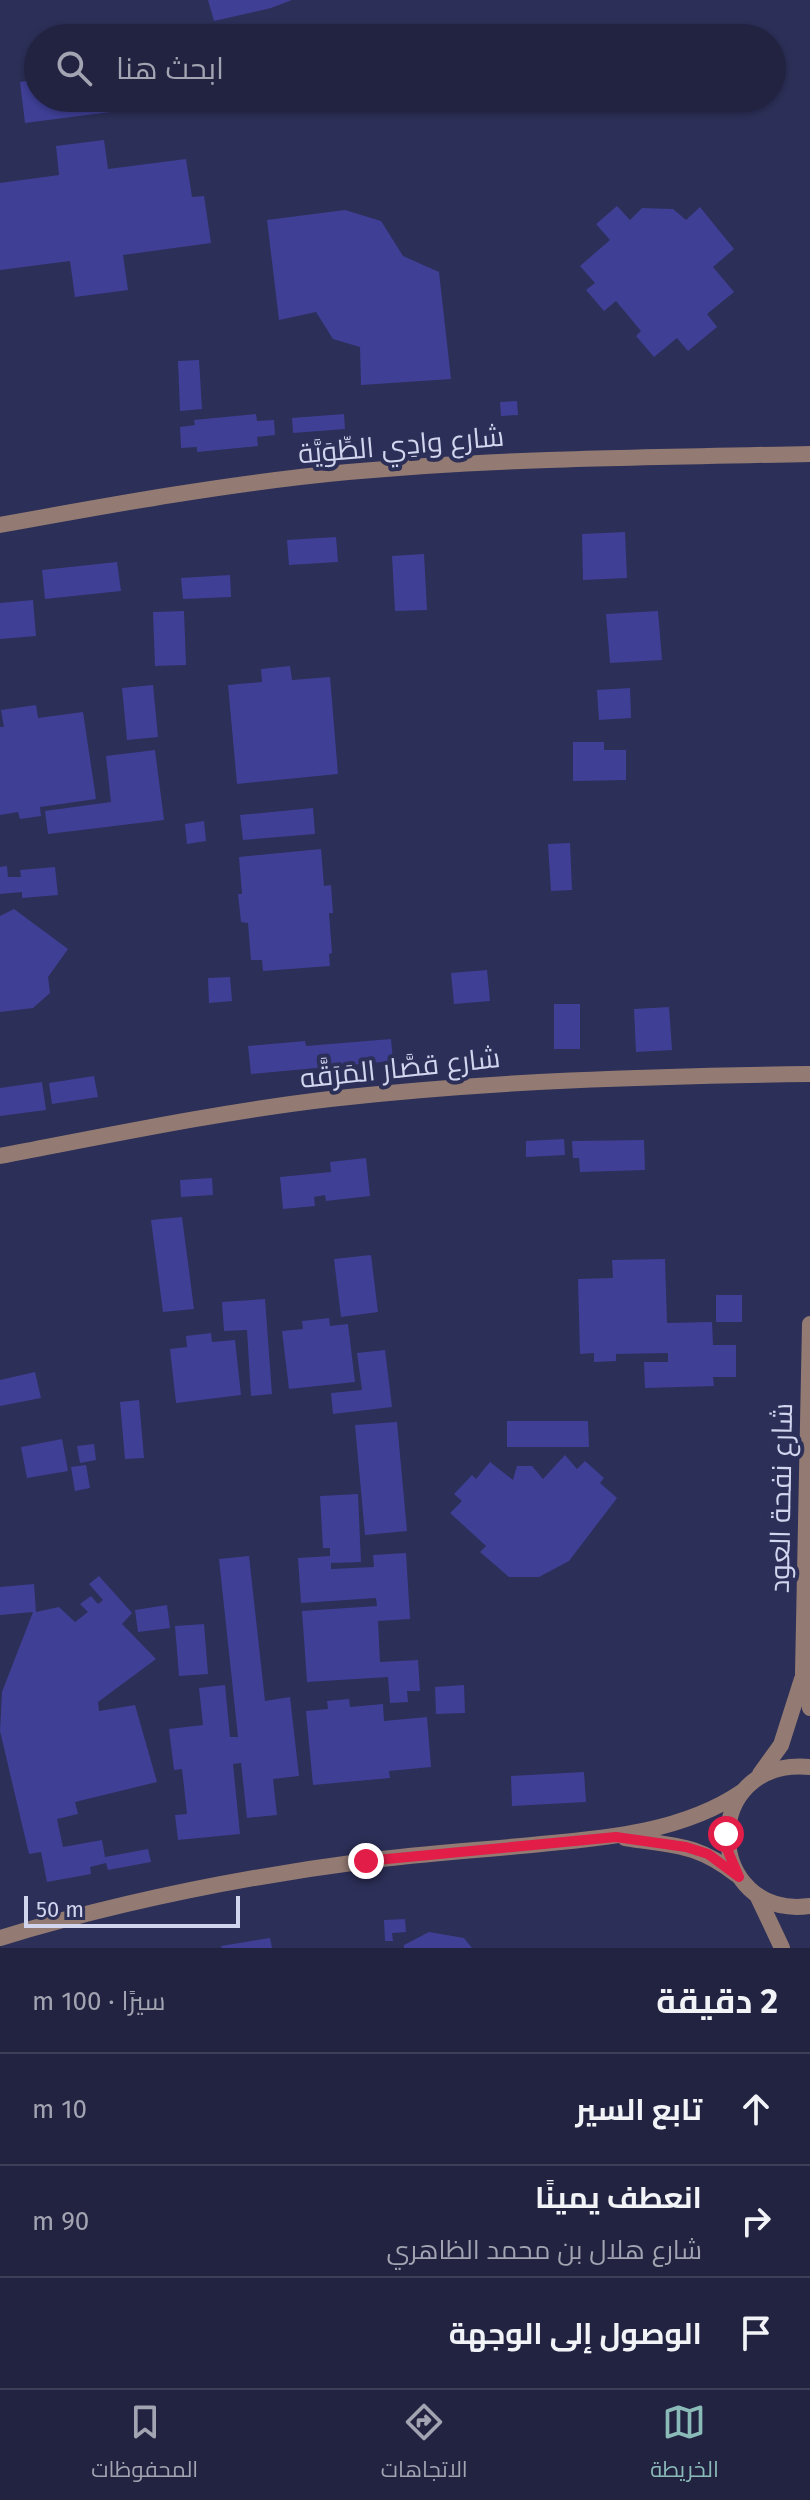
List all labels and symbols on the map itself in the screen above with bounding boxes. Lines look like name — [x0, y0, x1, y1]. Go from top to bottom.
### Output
street label: شارع وادِي الطِّوَيَّة — [297, 420, 506, 475]
street label: شارع قصَّار المَرَقَّه — [298, 1040, 502, 1097]
street label: شارع نفحة العود — [763, 1403, 801, 1593]
route start — [708, 1816, 744, 1852]
route end — [348, 1843, 384, 1879]
scale bar — [24, 1892, 240, 1928]

